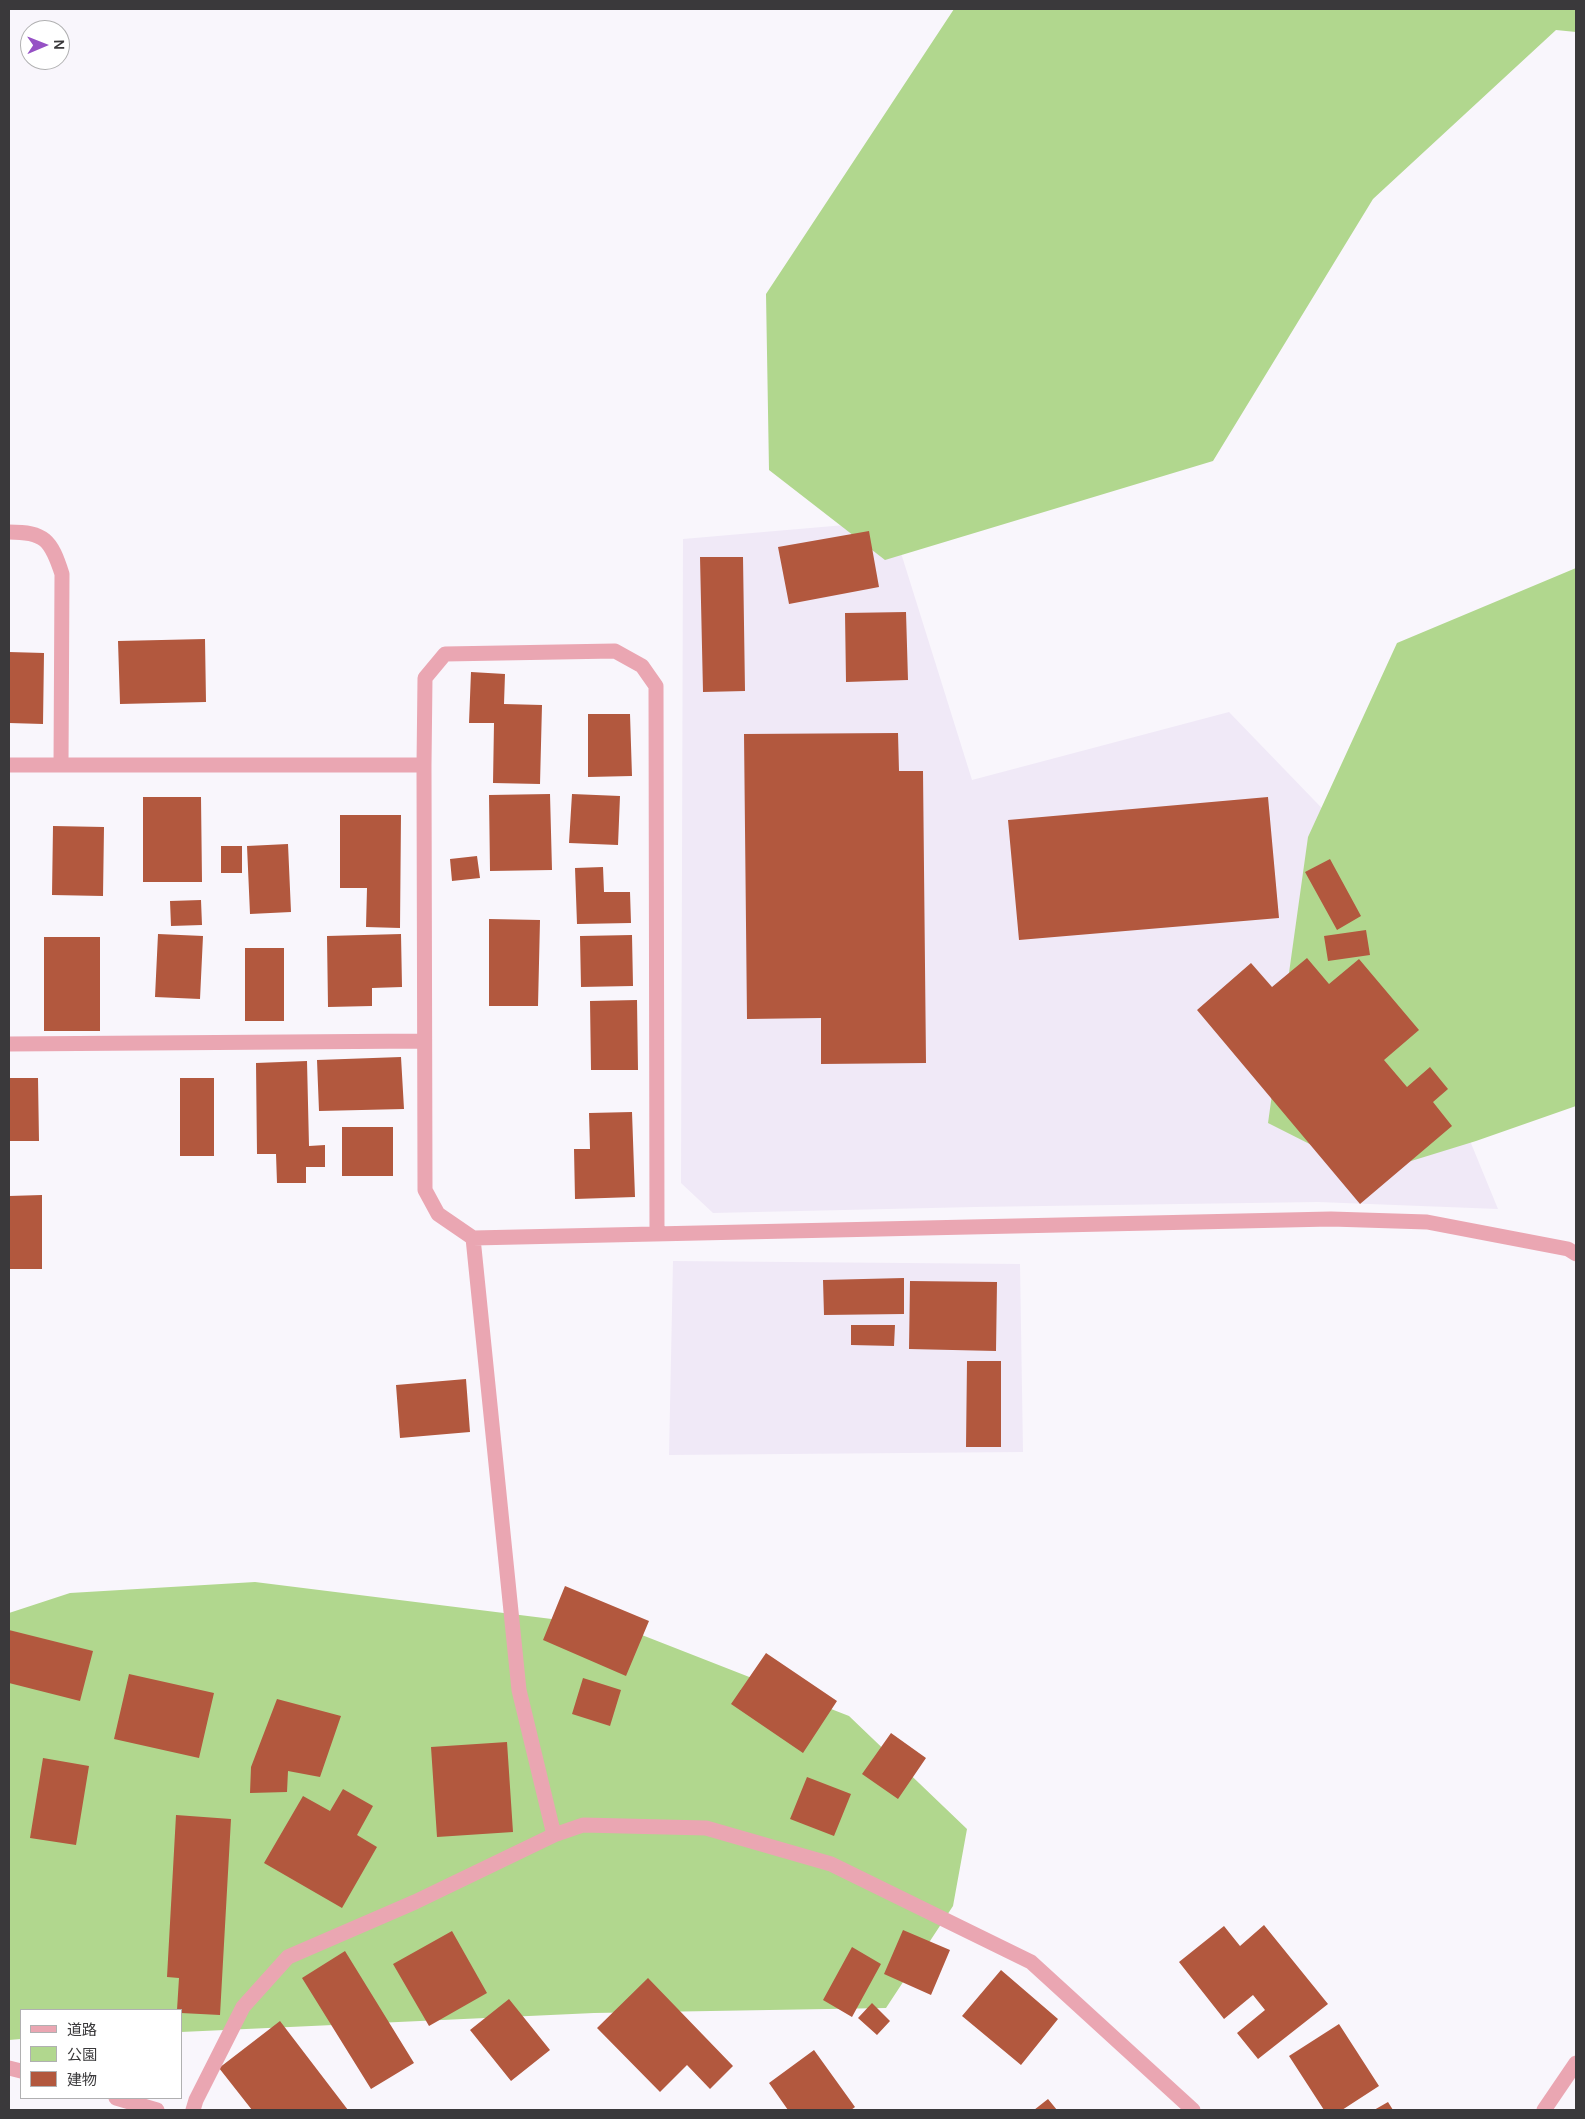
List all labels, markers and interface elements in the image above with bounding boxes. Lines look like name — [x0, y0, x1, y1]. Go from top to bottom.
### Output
north arrow — [20, 20, 70, 70]
text: N — [50, 40, 69, 50]
legend — [20, 2009, 182, 2099]
text: 道路 — [67, 2019, 97, 2040]
text: 公園 — [67, 2044, 97, 2065]
text: 建物 — [67, 2069, 97, 2090]

